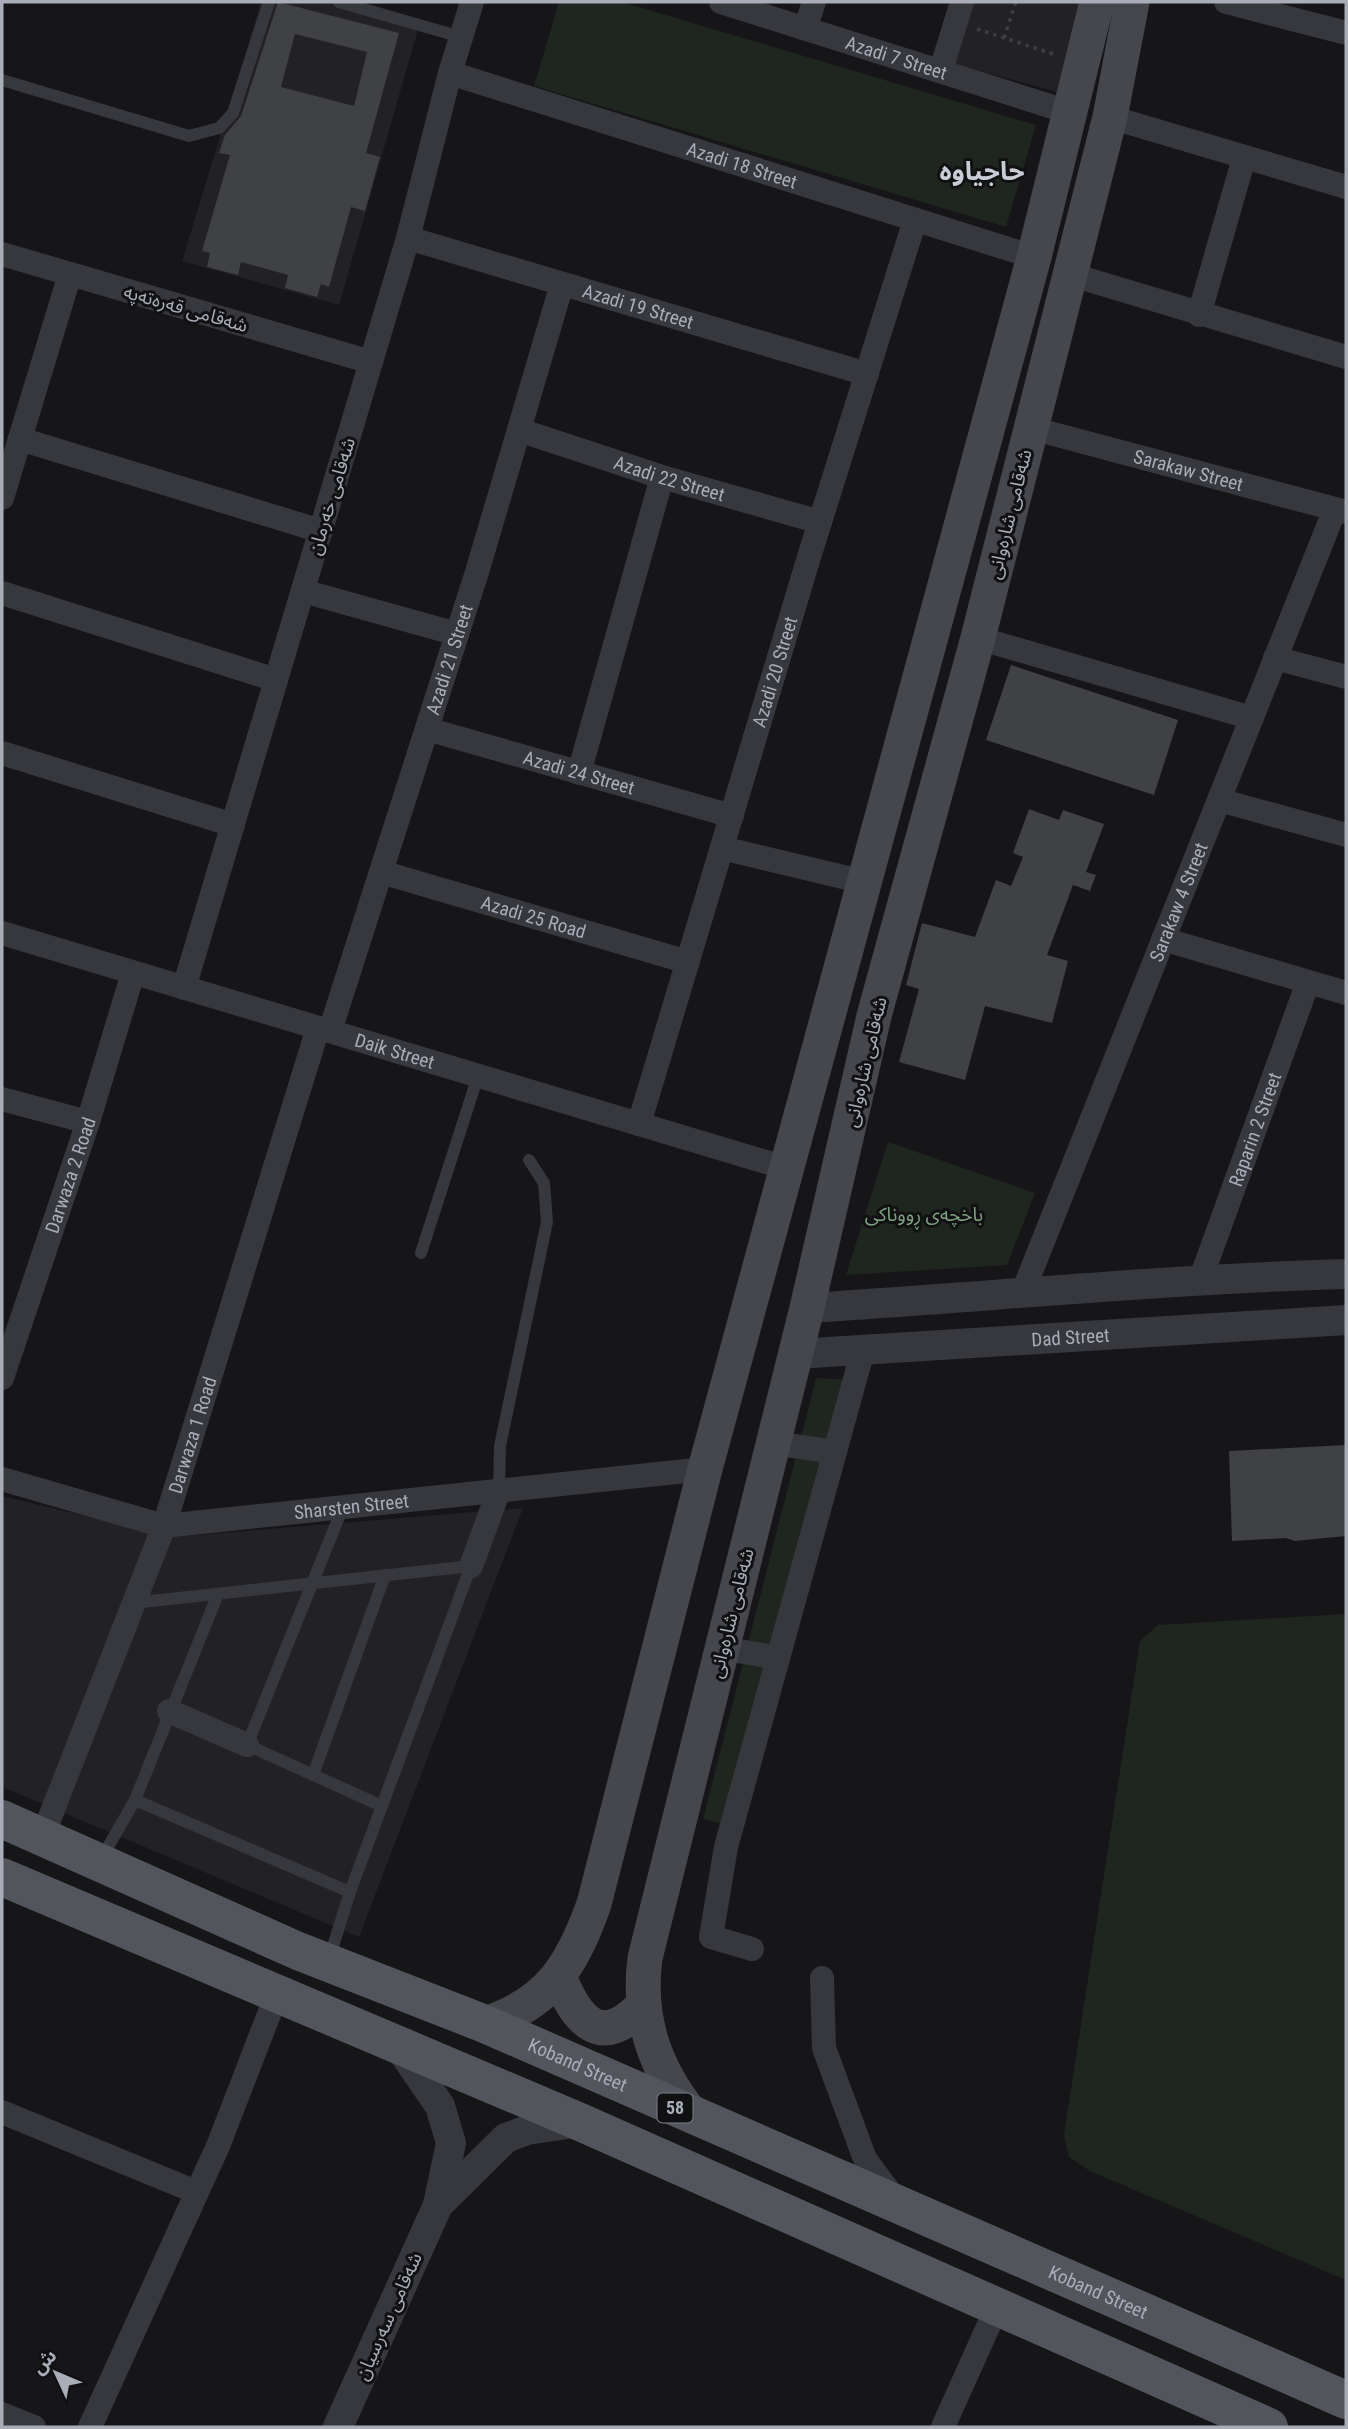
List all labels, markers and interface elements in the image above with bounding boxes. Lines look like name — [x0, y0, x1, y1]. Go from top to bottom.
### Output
street label: Azadi 7 Street — [843, 31, 950, 85]
street label: Azadi 18 Street — [684, 137, 800, 194]
district label: حاجیاوە — [939, 156, 1025, 186]
street label: Azadi 19 Street — [580, 279, 696, 334]
street label: شەقامی قەرەتەپە — [121, 280, 251, 338]
street label: شەقامی خەرمان — [303, 435, 360, 558]
street label: Sarakaw Street — [1131, 445, 1246, 496]
street label: شەقامی شارەوانی — [982, 447, 1037, 581]
street label: Azadi 22 Street — [611, 451, 727, 506]
street label: Azadi 21 Street — [421, 602, 478, 718]
street label: Azadi 20 Street — [748, 614, 802, 730]
street label: Azadi 24 Street — [521, 746, 637, 800]
street label: Sarakaw 4 Street — [1145, 839, 1213, 965]
street label: Azadi 25 Road — [478, 891, 589, 943]
street label: شەقامی شارەوانی — [839, 995, 892, 1129]
street label: Daik Street — [352, 1028, 437, 1074]
street label: Raparin 2 Street — [1224, 1069, 1286, 1190]
street label: Darwaza 2 Road — [40, 1114, 101, 1236]
park label: باخچەی ڕووناکی — [865, 1203, 983, 1230]
street label: Dad Street — [1031, 1324, 1110, 1351]
street label: Darwaza 1 Road — [164, 1374, 221, 1497]
street label: Sharsten Street — [293, 1489, 410, 1524]
street label: شەقامی شارەوانی — [704, 1546, 759, 1680]
street label: Koband Street — [524, 2033, 631, 2097]
road number: 58 — [658, 2094, 692, 2122]
street label: شەقامی سەرسیان — [350, 2249, 427, 2384]
street label: Koband Street — [1045, 2261, 1151, 2324]
north arrow — [21, 2338, 91, 2408]
text: ش — [27, 2344, 61, 2379]

